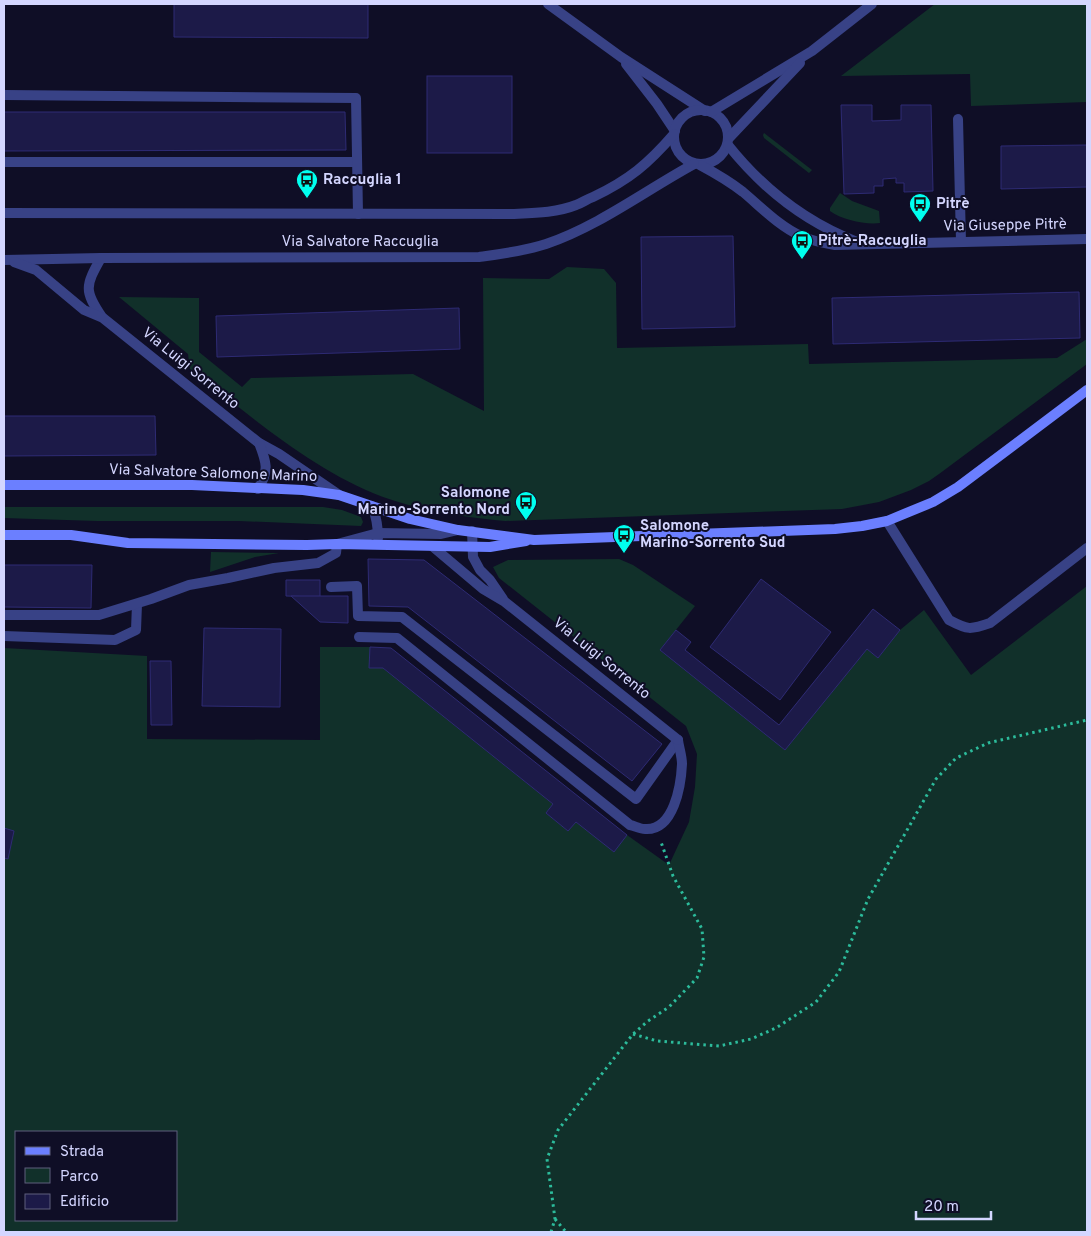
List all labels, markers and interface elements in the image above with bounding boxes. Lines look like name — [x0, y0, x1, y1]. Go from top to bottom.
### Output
bus stop icon: Raccuglia 1 — [295, 168, 319, 199]
place label: Raccuglia 1 — [323, 171, 402, 190]
bus stop icon: Pitrè — [908, 192, 932, 223]
place label: Pitrè — [936, 195, 970, 214]
street label: Via Giuseppe Pitrè — [943, 215, 1067, 237]
bus stop icon: Pitrè-Raccuglia — [790, 229, 814, 260]
place label: Pitrè-Raccuglia — [818, 232, 927, 251]
street label: Via Salvatore Raccuglia — [281, 233, 439, 252]
street label: Via Luigi Sorrento — [137, 324, 243, 414]
street label: Via Salvatore Salomone Marino — [108, 461, 318, 487]
place label: Salomone Marino-Sorrento Nord — [357, 484, 510, 520]
bus stop icon: Salomone Marino-Sorrento Nord — [514, 490, 538, 521]
place label: Salomone Marino-Sorrento Sud — [640, 517, 786, 553]
bus stop icon: Salomone Marino-Sorrento Sud — [612, 523, 636, 554]
street label: Via Luigi Sorrento — [548, 614, 654, 704]
legend — [15, 1131, 178, 1221]
text: Strada — [60, 1143, 104, 1162]
text: Parco — [60, 1168, 99, 1187]
scale bar — [916, 1188, 991, 1220]
text: Edificio — [60, 1193, 109, 1212]
text: 20 m — [924, 1198, 959, 1217]

